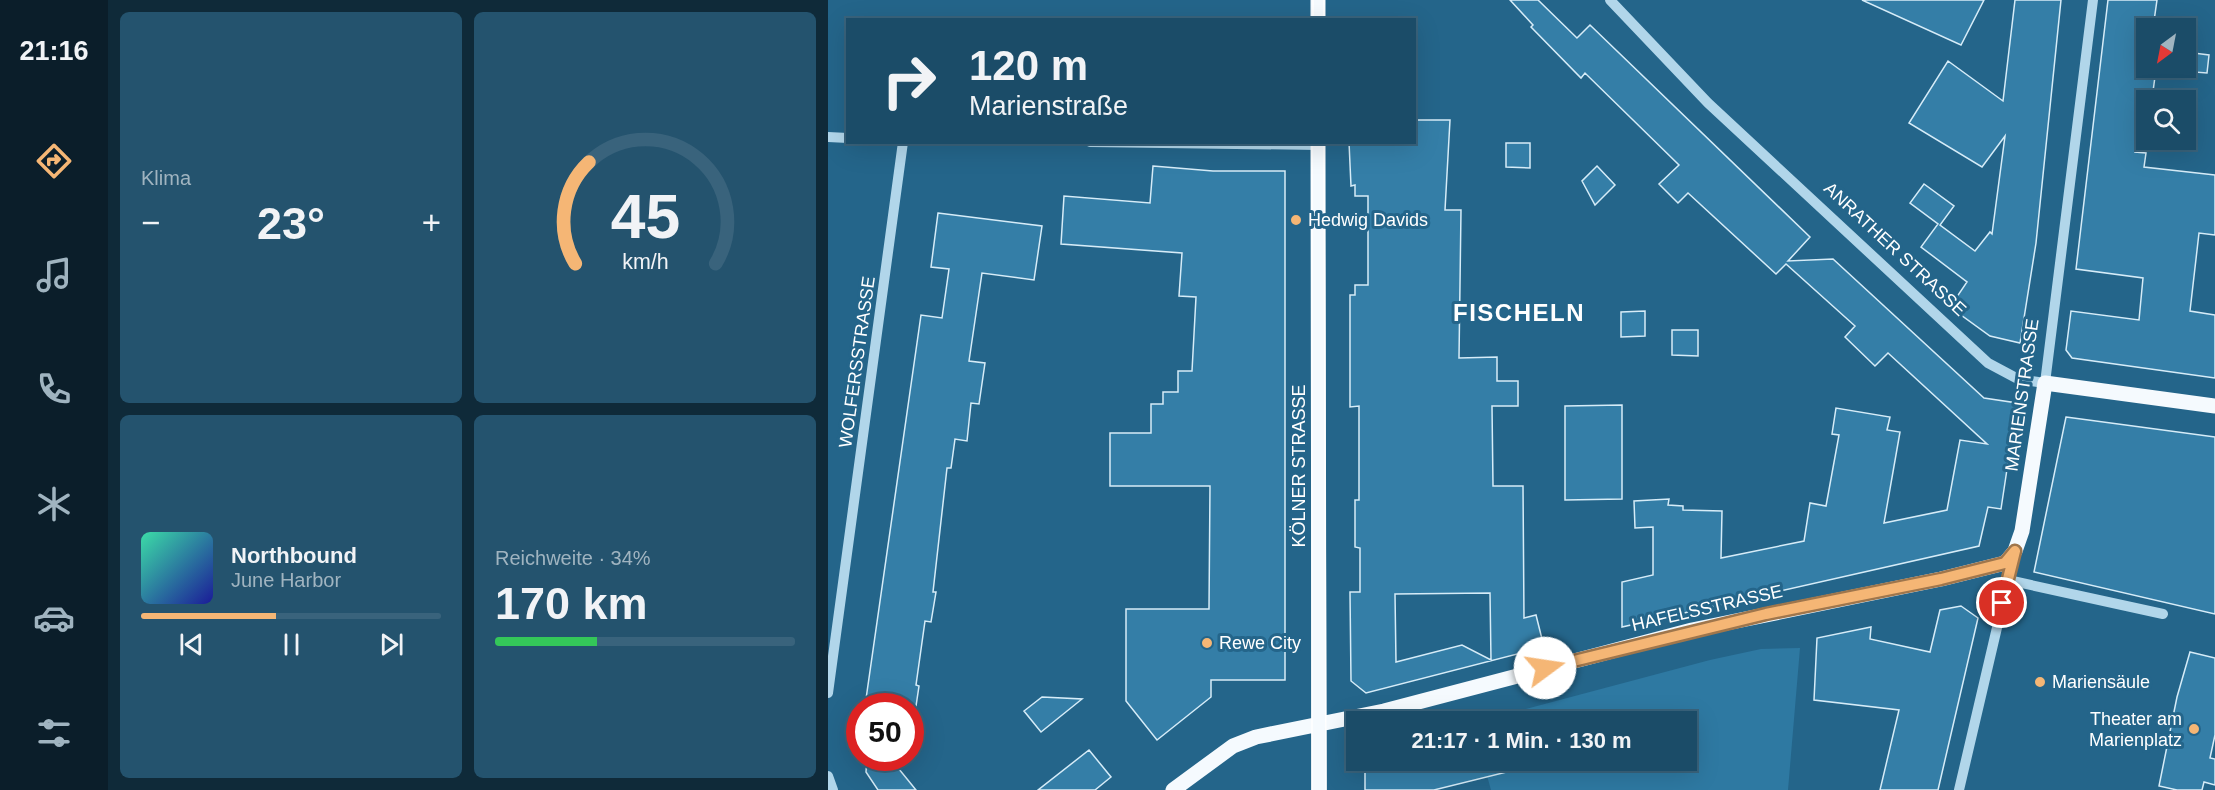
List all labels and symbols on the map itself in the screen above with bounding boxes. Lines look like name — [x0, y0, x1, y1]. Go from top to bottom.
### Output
north arrow — [2136, 18, 2196, 78]
street label: ANRATHER STRASSE — [1820, 178, 1970, 320]
place label: Hedwig Davids — [1308, 210, 1428, 230]
marker: Hedwig Davids — [1289, 213, 1303, 227]
street label: WOLFERSSTRASSE — [835, 275, 879, 449]
district label: FISCHELN — [1453, 299, 1585, 326]
street label: MARIENSTRASSE — [2001, 317, 2043, 473]
street label: KÖLNER STRASSE — [1289, 384, 1309, 548]
pin — [1976, 577, 2027, 628]
street label: HAFELSSTRASSE — [1630, 581, 1784, 635]
place label: Rewe City — [1219, 633, 1301, 653]
marker: Rewe City — [1200, 636, 1214, 650]
position arrow — [1513, 636, 1577, 700]
place label: Mariensäule — [2052, 672, 2150, 692]
marker: Mariensäule — [2033, 675, 2047, 689]
speed limit sign: 50 — [846, 693, 924, 771]
place label: Theater am Marienplatz — [2089, 709, 2182, 750]
marker: Theater am Marienplatz — [2187, 722, 2201, 736]

